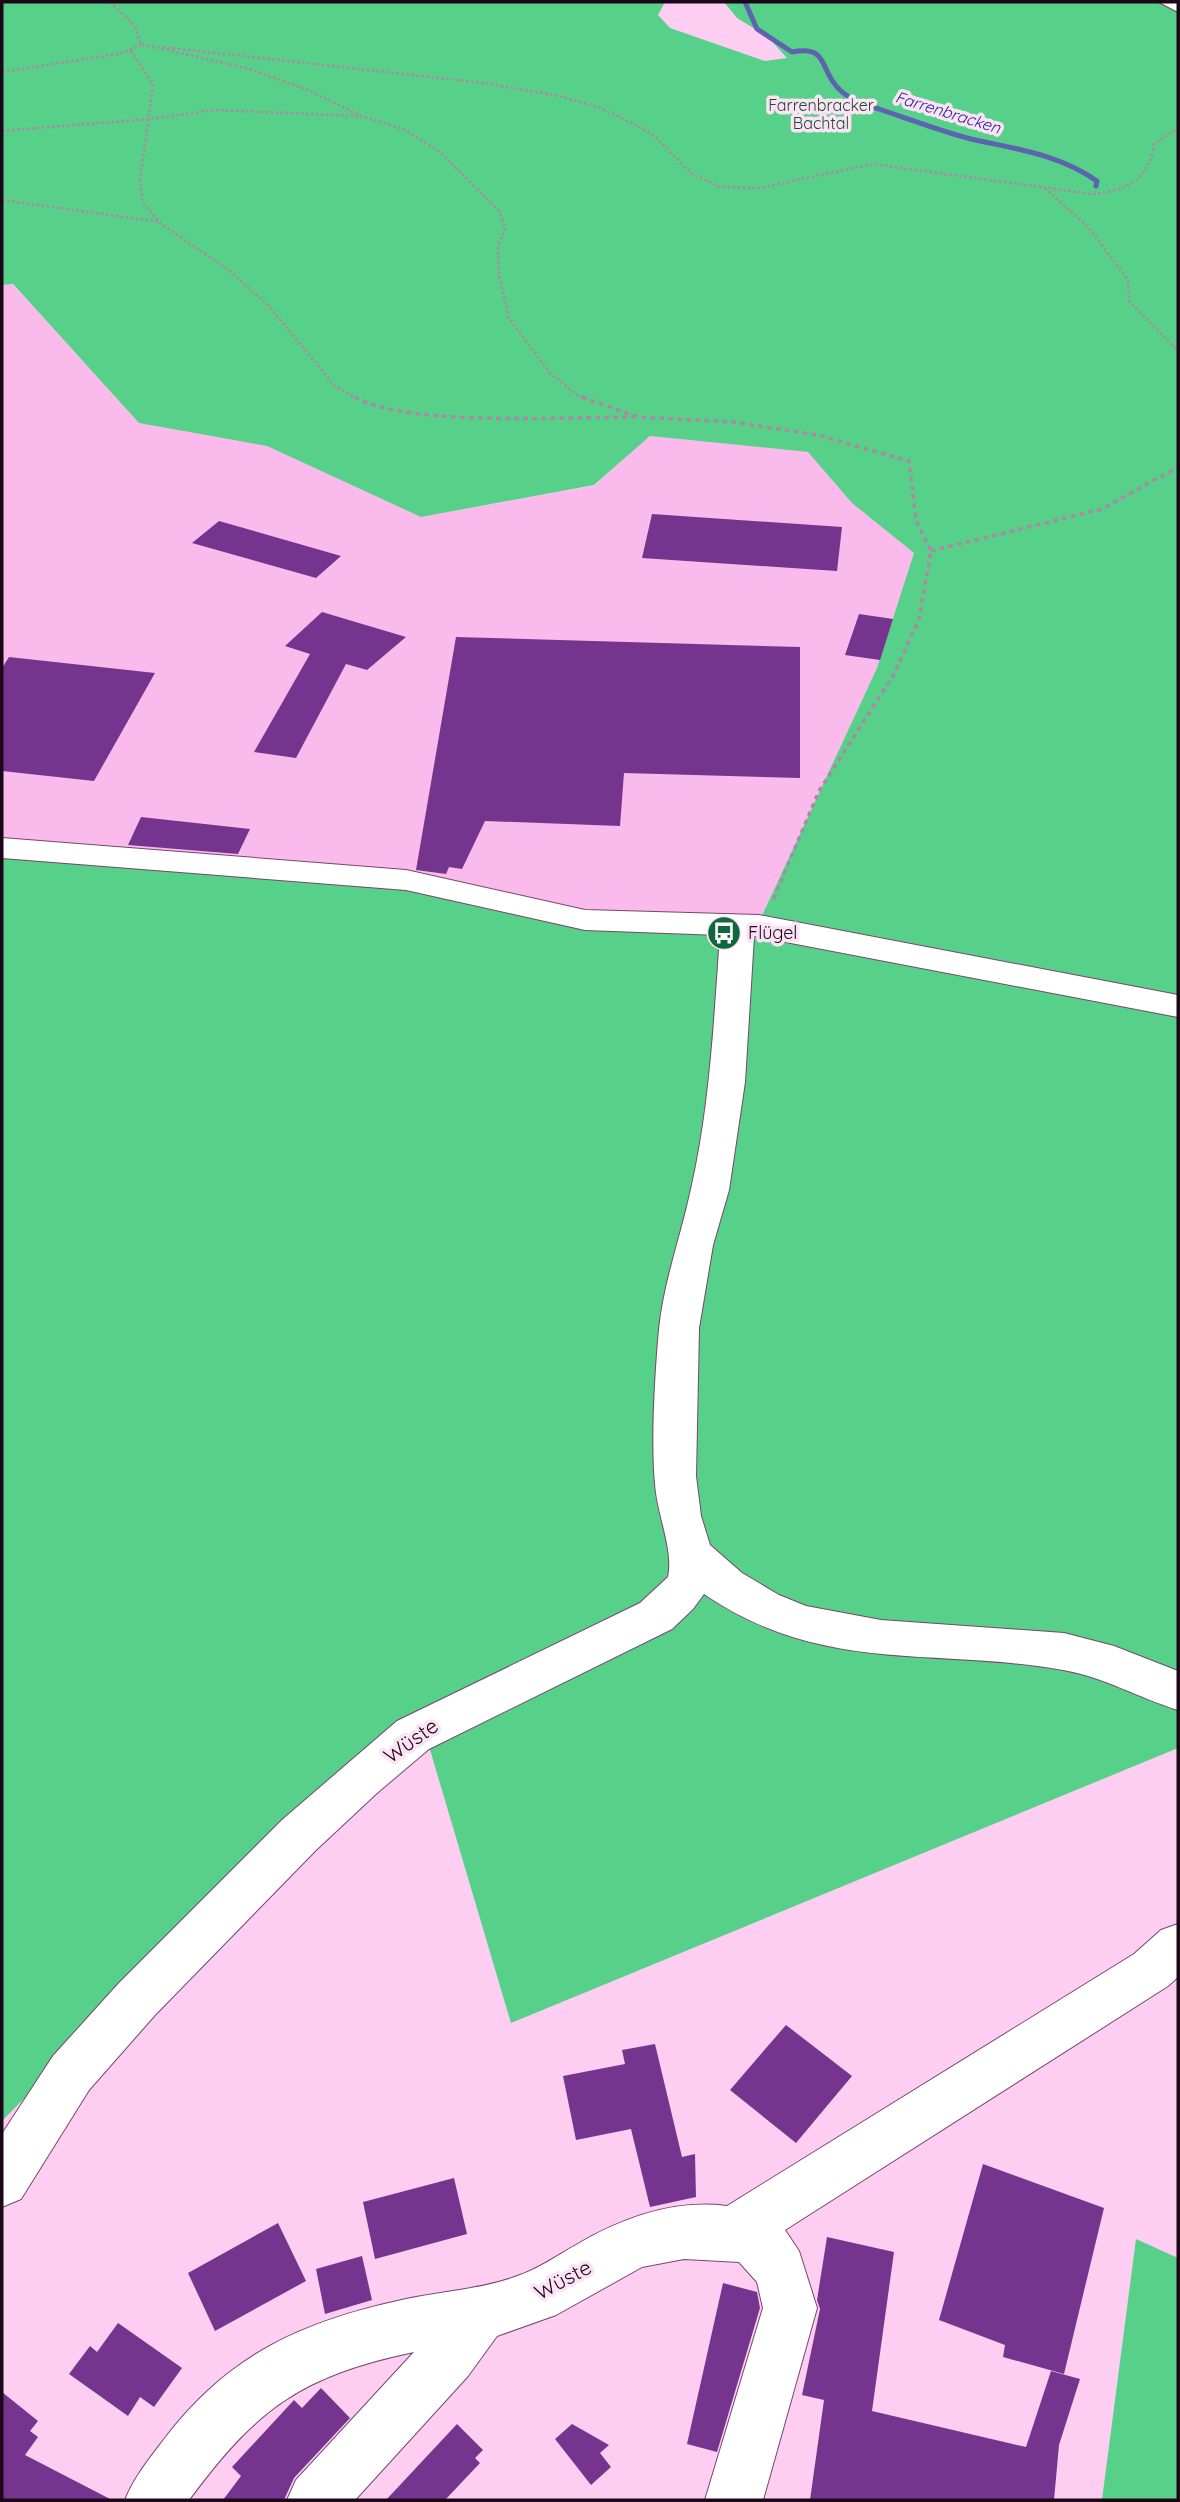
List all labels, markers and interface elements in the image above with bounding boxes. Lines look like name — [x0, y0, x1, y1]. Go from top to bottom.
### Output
water label: Farrenbracken — [893, 87, 1004, 138]
park label: Farrenbracker Bachtal — [768, 95, 874, 133]
bus stop icon: Flügel — [705, 914, 743, 952]
place label: Flügel — [748, 921, 797, 944]
street label: Wüste — [378, 1712, 443, 1768]
street label: Wüste — [530, 2253, 595, 2305]

